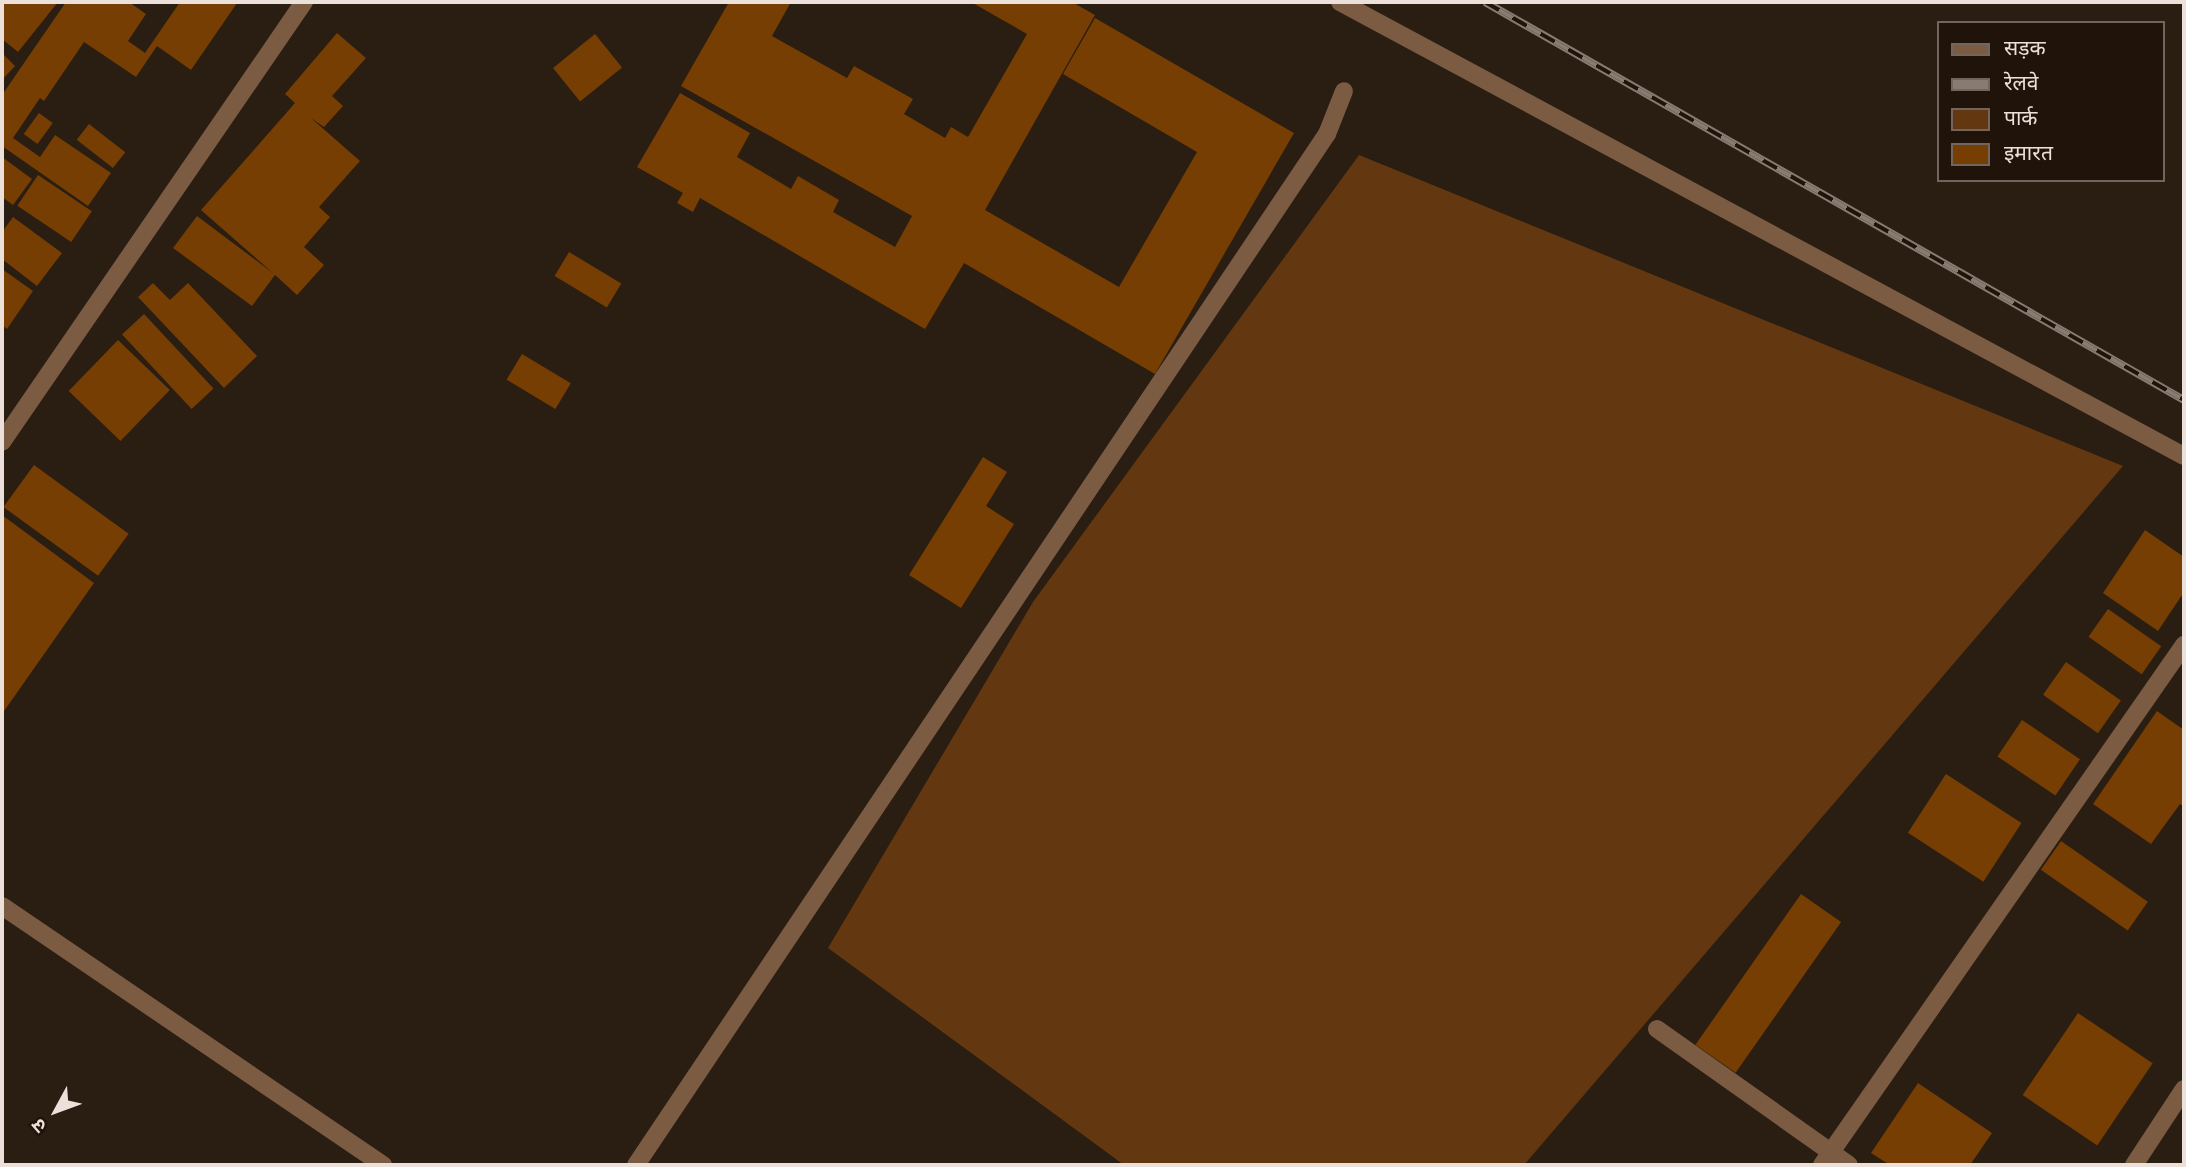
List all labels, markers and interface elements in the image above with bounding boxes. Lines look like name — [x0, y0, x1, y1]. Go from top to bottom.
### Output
legend — [1938, 21, 2165, 182]
text: सड़क — [2004, 36, 2046, 63]
text: रेलवे — [2004, 71, 2039, 98]
text: पार्क — [2004, 106, 2038, 133]
text: इमारत — [2004, 141, 2053, 168]
north arrow — [21, 1076, 91, 1146]
text: उ — [27, 1113, 53, 1137]

